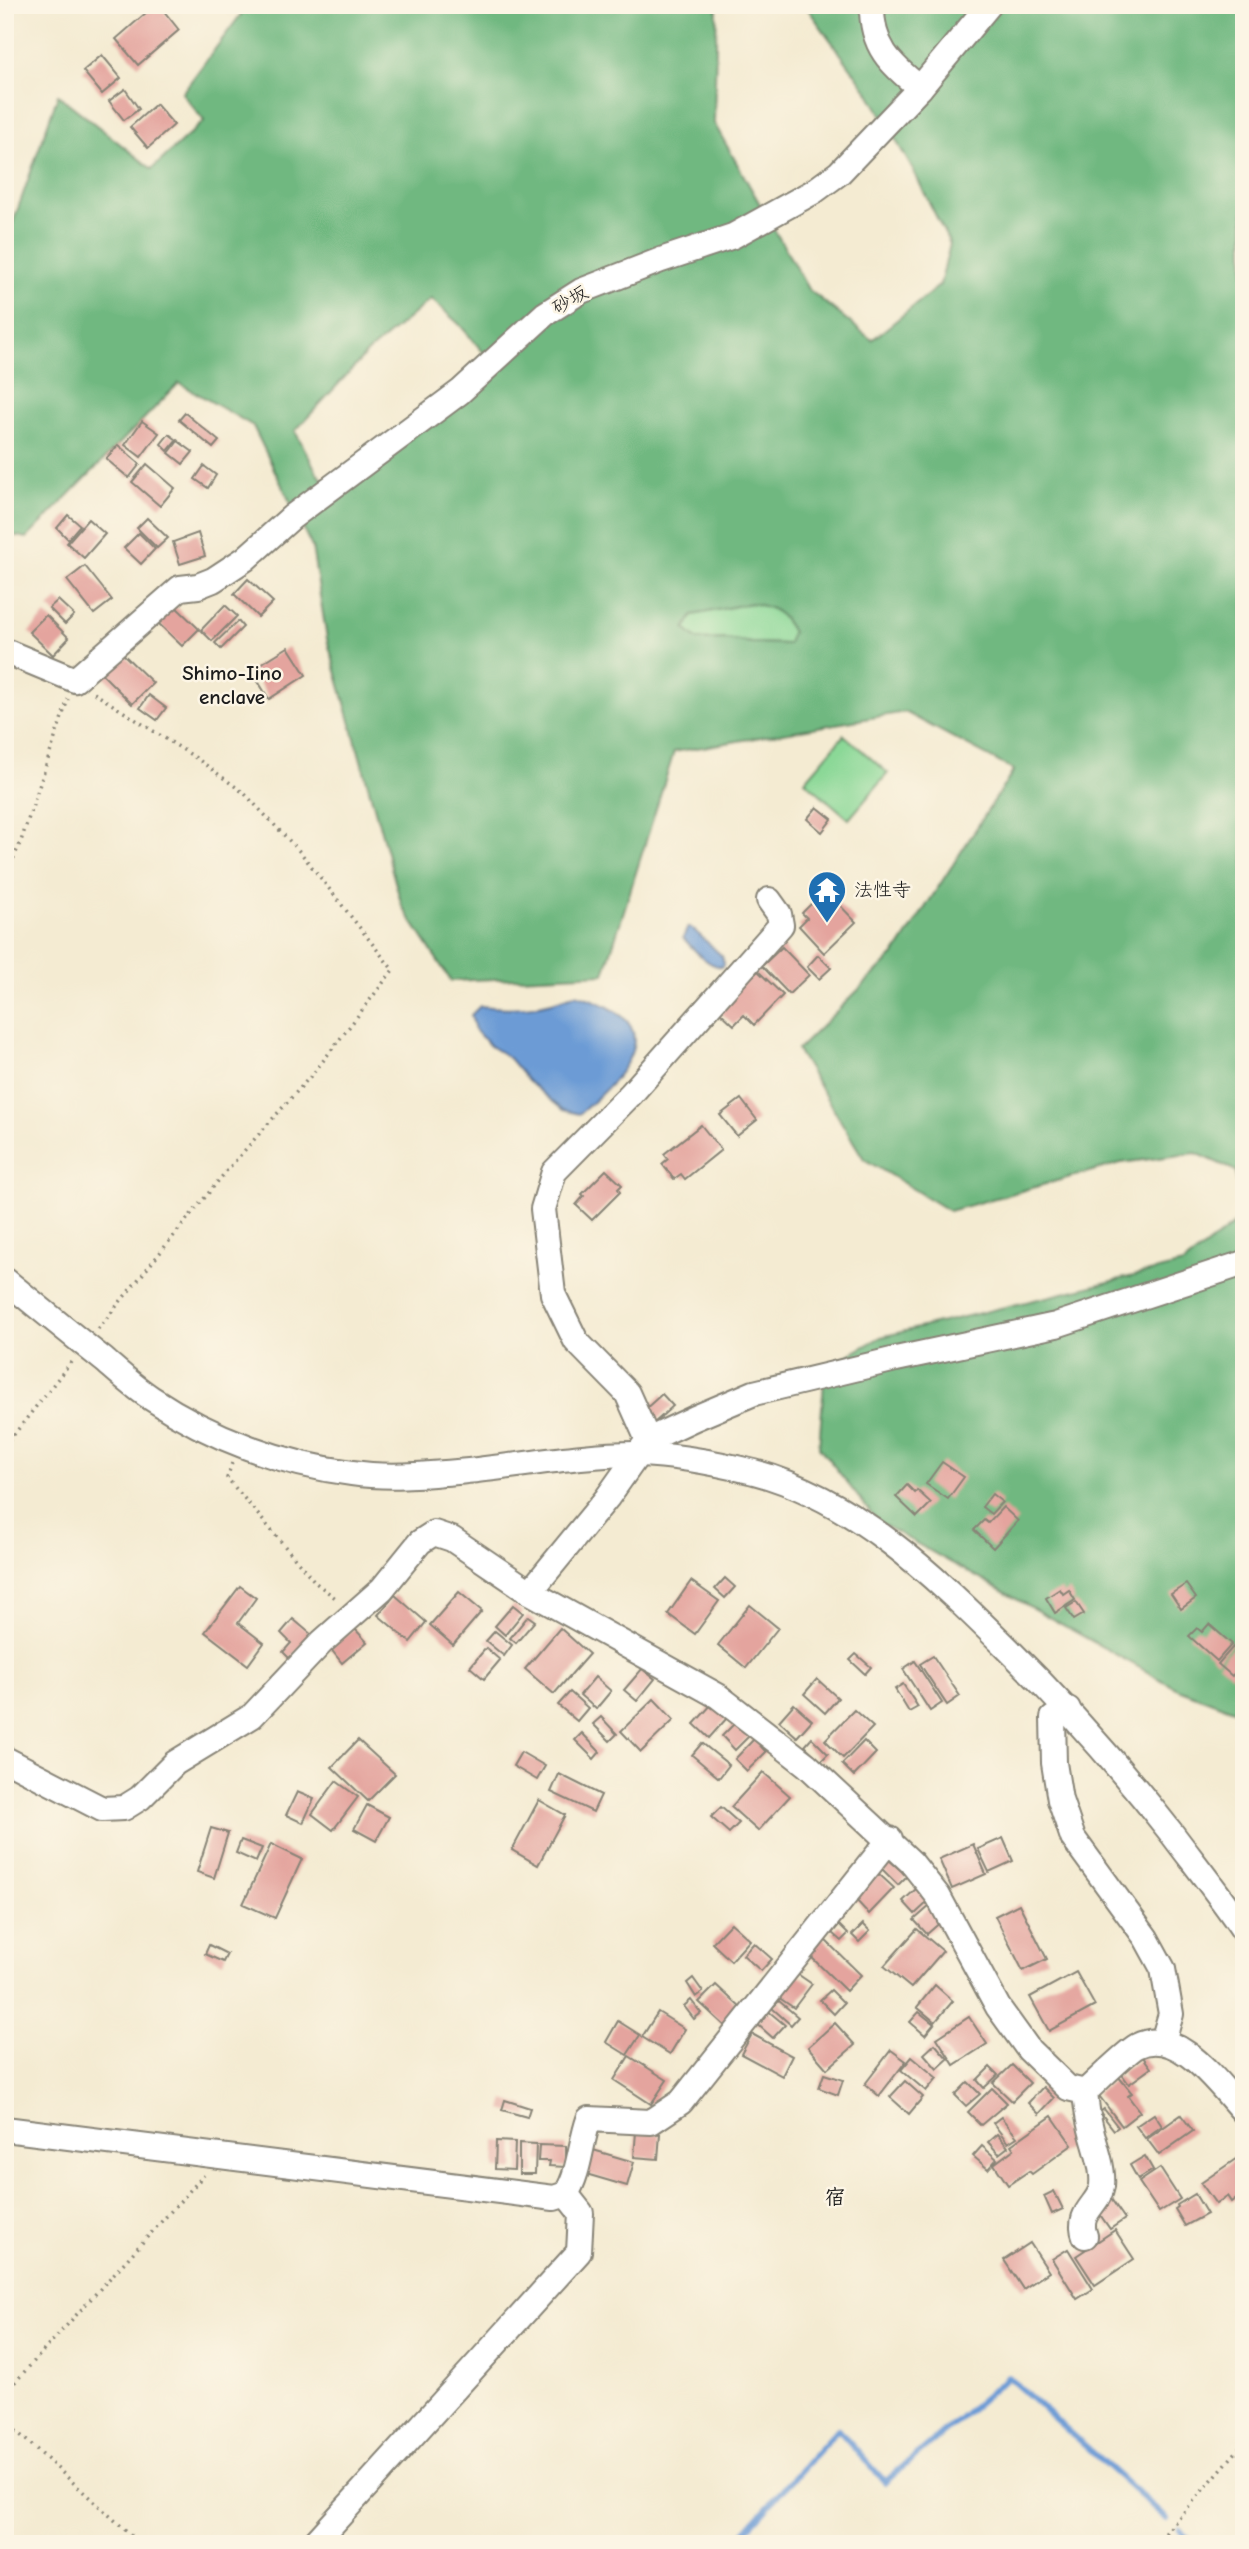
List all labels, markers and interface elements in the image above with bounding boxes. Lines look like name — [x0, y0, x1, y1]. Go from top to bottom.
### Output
street label: 砂坂 — [548, 281, 592, 319]
district label: Shimo-Iino enclave — [182, 661, 282, 709]
temple icon: 法性寺 — [806, 869, 848, 924]
place label: 法性寺 — [854, 879, 911, 901]
district label: 宿 — [825, 2185, 846, 2209]

